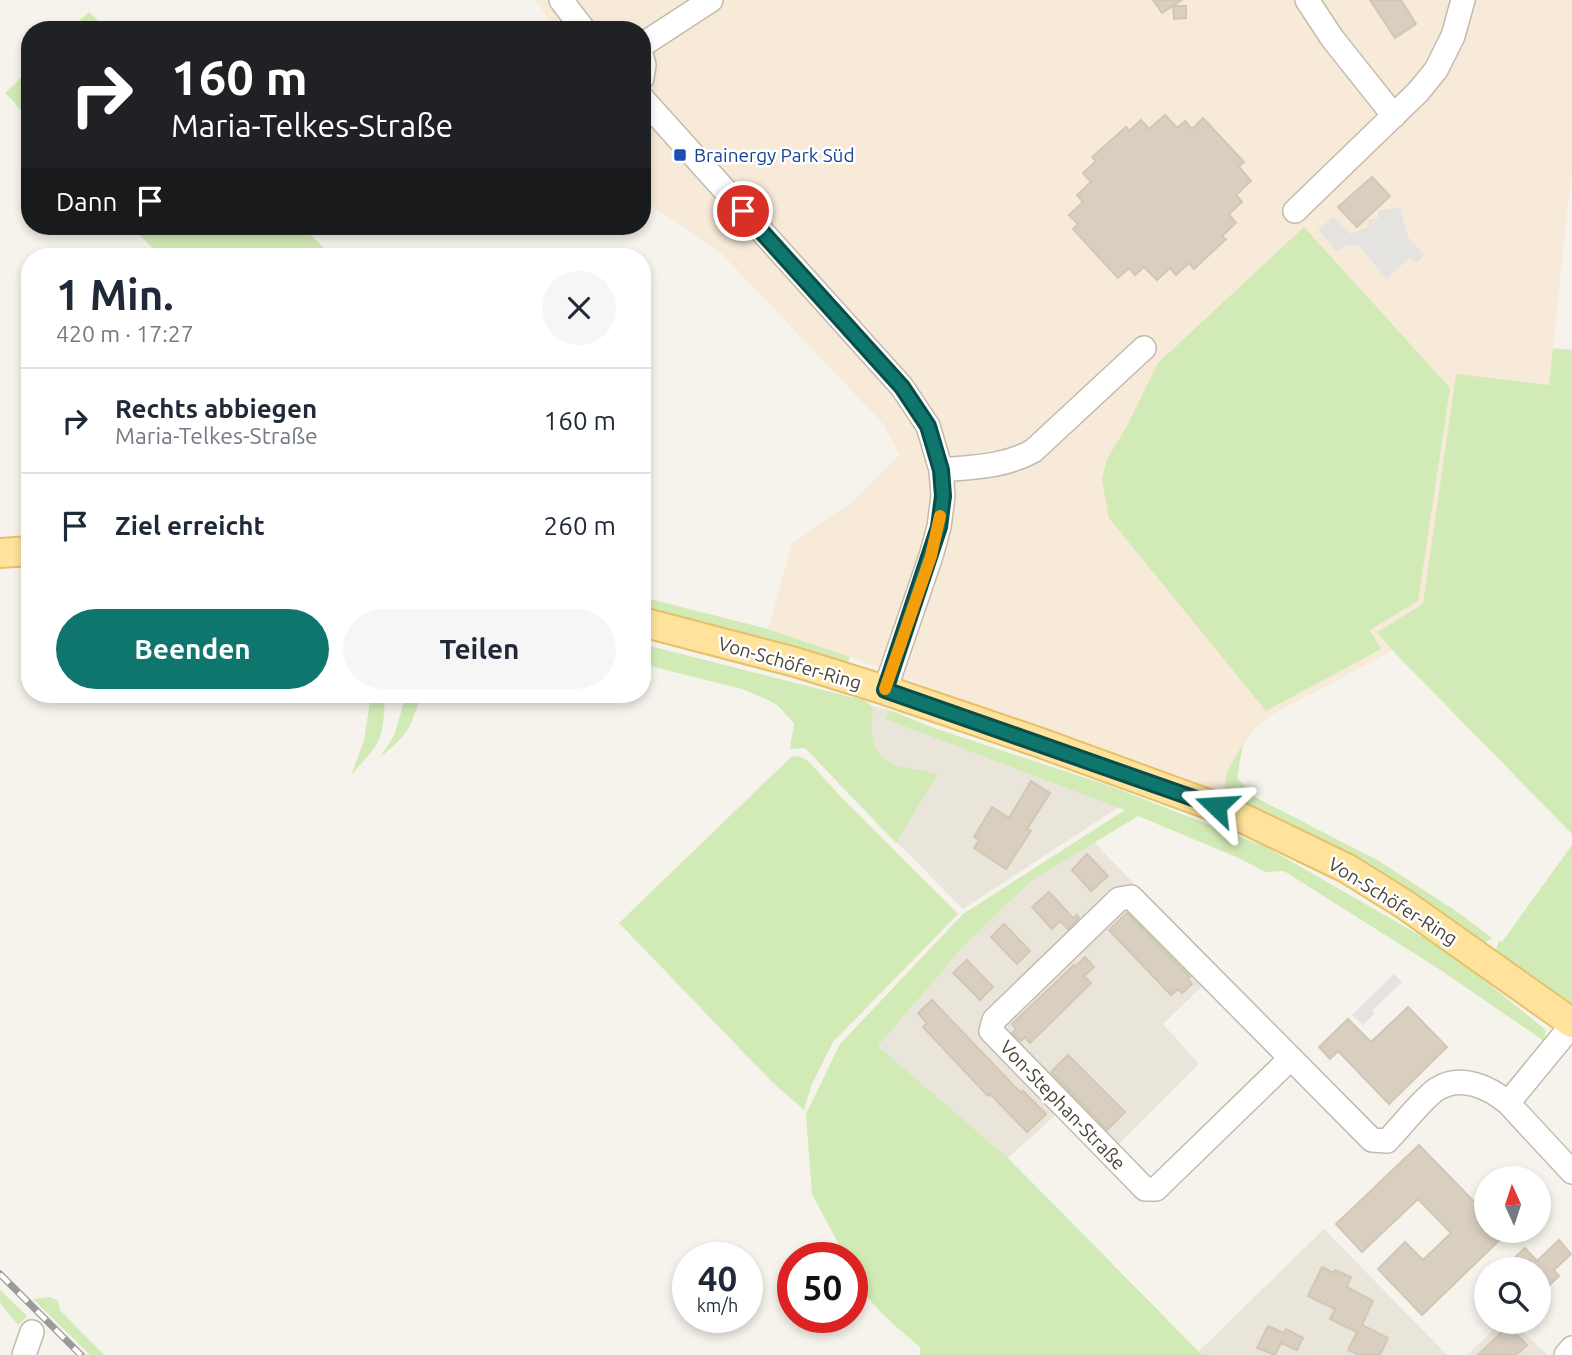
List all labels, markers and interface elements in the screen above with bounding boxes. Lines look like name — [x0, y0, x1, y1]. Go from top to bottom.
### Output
icon: right — [56, 49, 147, 140]
text: 160 m — [171, 49, 308, 104]
text: Maria-Telkes-Straße — [171, 107, 453, 143]
place label: Brainergy Park Süd — [694, 144, 855, 166]
marker: Brainergy Park Süd — [672, 147, 688, 163]
pin — [713, 181, 773, 241]
icon: arrive — [131, 182, 169, 220]
text: Dann — [56, 187, 117, 216]
icon: arrive — [724, 192, 762, 230]
text: 1 Min. — [56, 271, 174, 318]
button: close — [542, 271, 616, 345]
text: 420 m · 17:27 — [56, 321, 194, 346]
text: Rechts abbiegen — [115, 394, 317, 423]
icon: right — [56, 402, 94, 440]
text: 160 m — [544, 406, 616, 435]
text: Maria-Telkes-Straße — [115, 423, 318, 448]
icon: arrive — [56, 507, 94, 545]
text: Ziel erreicht — [115, 511, 265, 540]
text: 260 m — [544, 511, 616, 540]
button: Beenden — [56, 609, 329, 689]
button: Teilen — [343, 609, 616, 689]
street label: Von-Schöfer-Ring — [716, 632, 864, 694]
position arrow — [1179, 769, 1253, 843]
street label: Von-Schöfer-Ring — [1324, 852, 1462, 950]
street label: Von-Stephan-Straße — [996, 1036, 1130, 1174]
north arrow — [1474, 1166, 1550, 1242]
map controls — [1474, 1166, 1551, 1334]
speed limit sign: 50 — [777, 1242, 868, 1333]
button: search — [1474, 1257, 1551, 1334]
text: 40 — [698, 1258, 737, 1298]
text: km/h — [697, 1295, 738, 1315]

